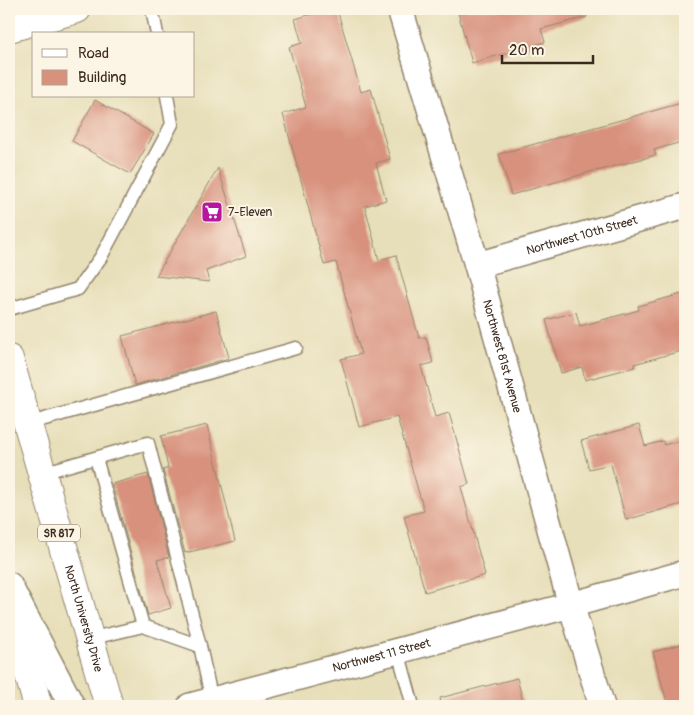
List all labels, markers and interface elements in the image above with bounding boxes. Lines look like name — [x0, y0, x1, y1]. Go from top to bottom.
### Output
legend — [32, 32, 195, 98]
scale bar — [502, 32, 593, 64]
text: 20 m — [509, 41, 544, 60]
text: Road — [78, 44, 109, 63]
text: Building — [78, 68, 126, 87]
supermarket icon: 7-Eleven — [200, 200, 224, 224]
place label: 7-Eleven — [228, 205, 273, 220]
street label: Northwest 10th Street — [525, 213, 639, 259]
street label: Northwest 81st Avenue — [479, 298, 525, 415]
road number: SR 817 — [38, 524, 80, 542]
street label: North University Drive — [61, 563, 106, 674]
street label: Northwest 11 Street — [331, 636, 432, 676]

